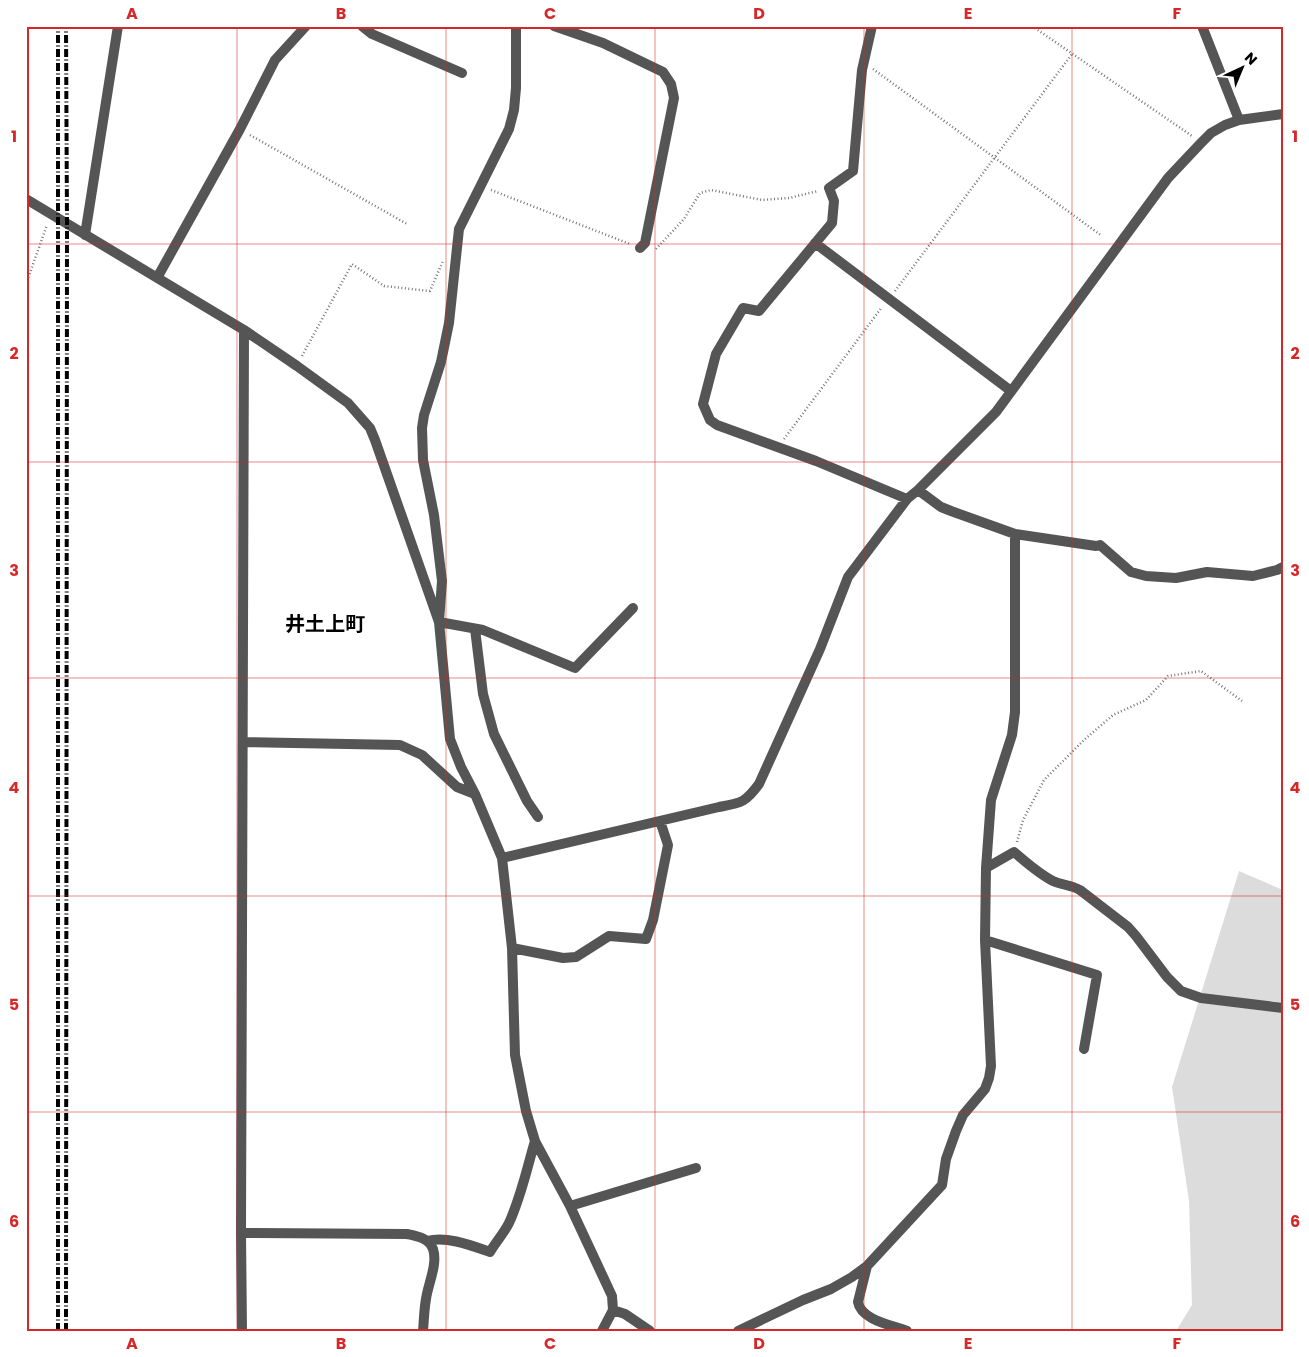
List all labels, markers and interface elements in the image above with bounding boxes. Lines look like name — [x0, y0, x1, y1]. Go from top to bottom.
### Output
text: A — [126, 2, 138, 25]
text: B — [336, 2, 346, 25]
text: C — [544, 2, 556, 25]
text: D — [753, 2, 765, 25]
text: E — [964, 2, 972, 25]
text: F — [1173, 2, 1182, 25]
north arrow — [1216, 42, 1266, 92]
text: N — [1240, 48, 1262, 69]
text: 1 — [11, 125, 17, 148]
text: 1 — [1292, 125, 1298, 148]
text: 2 — [9, 342, 19, 365]
text: 2 — [1290, 342, 1300, 365]
text: 3 — [9, 559, 19, 582]
text: 3 — [1290, 559, 1300, 582]
district label: 井土上町 — [285, 610, 365, 638]
text: 4 — [9, 776, 20, 799]
text: 4 — [1290, 776, 1301, 799]
text: 5 — [9, 993, 19, 1016]
text: 5 — [1290, 993, 1300, 1016]
text: 6 — [9, 1210, 19, 1233]
text: 6 — [1290, 1210, 1300, 1233]
text: A — [126, 1332, 138, 1355]
text: B — [336, 1332, 346, 1355]
text: C — [544, 1332, 556, 1355]
text: D — [753, 1332, 765, 1355]
text: E — [964, 1332, 972, 1355]
text: F — [1173, 1332, 1182, 1355]

